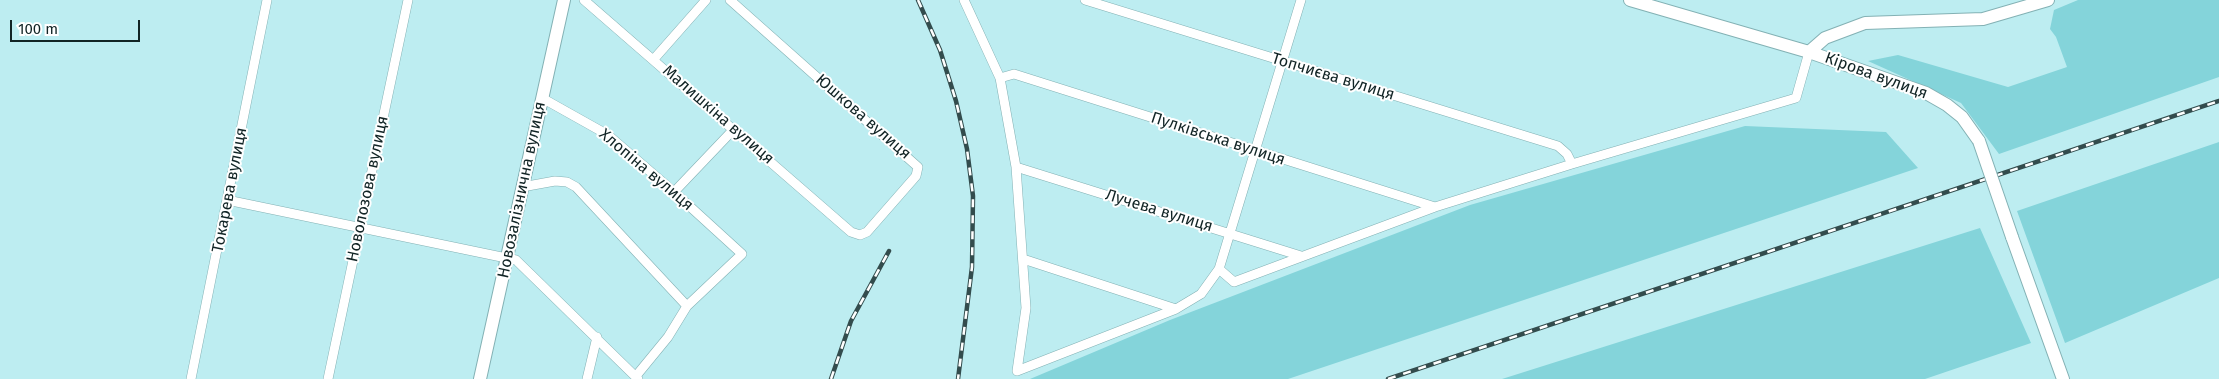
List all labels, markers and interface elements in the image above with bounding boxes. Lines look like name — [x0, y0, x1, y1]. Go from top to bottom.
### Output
scale bar — [12, 10, 142, 42]
text: 100 m — [18, 20, 58, 38]
street label: Кірова вулиця — [1822, 48, 1930, 104]
street label: Топчиєва вулиця — [1269, 49, 1397, 105]
street label: Малишкіна вулиця — [658, 61, 778, 169]
street label: Юшкова вулиця — [811, 70, 915, 164]
street label: Новозалізнична вулиця — [494, 100, 550, 280]
street label: Пулківська вулиця — [1149, 108, 1287, 170]
street label: Новолозова вулиця — [343, 114, 393, 264]
street label: Хлопіна вулиця — [595, 125, 697, 215]
street label: Токарева вулиця — [208, 126, 252, 254]
street label: Лучева вулиця — [1103, 186, 1215, 236]

